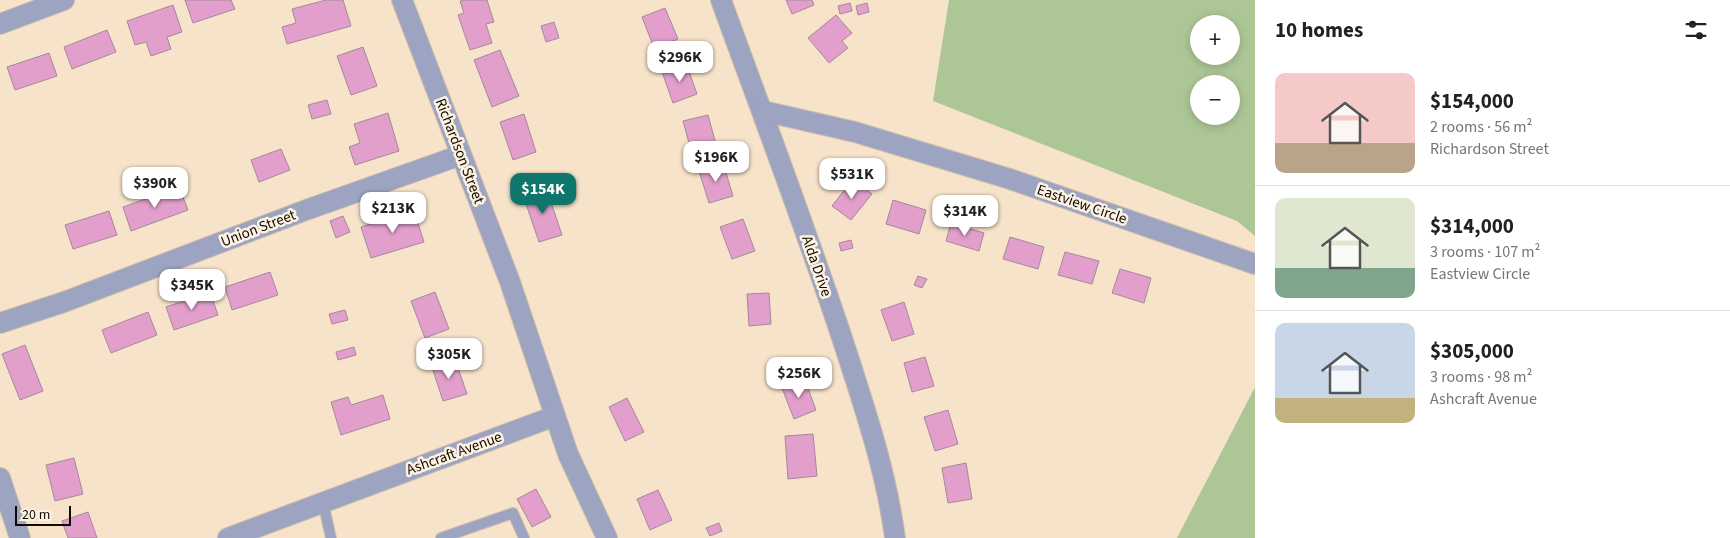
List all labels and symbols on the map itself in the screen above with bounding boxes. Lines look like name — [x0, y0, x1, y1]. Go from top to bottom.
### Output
pin: $296K — [645, 41, 715, 83]
street label: Richardson Street — [430, 95, 489, 207]
pin: $196K — [681, 140, 751, 183]
pin: $531K — [817, 158, 887, 200]
pin: $390K — [120, 166, 190, 209]
pin: $154K — [508, 172, 578, 215]
street label: Eastview Circle — [1034, 179, 1130, 230]
pin: $213K — [358, 192, 428, 234]
pin: $314K — [930, 194, 1000, 237]
street label: Union Street — [218, 205, 299, 252]
street label: Alda Drive — [796, 233, 837, 300]
pin: $345K — [157, 268, 227, 311]
pin: $305K — [414, 338, 484, 380]
pin: $256K — [764, 356, 834, 399]
street label: Ashcraft Avenue — [403, 426, 505, 480]
scale bar — [15, 503, 71, 526]

